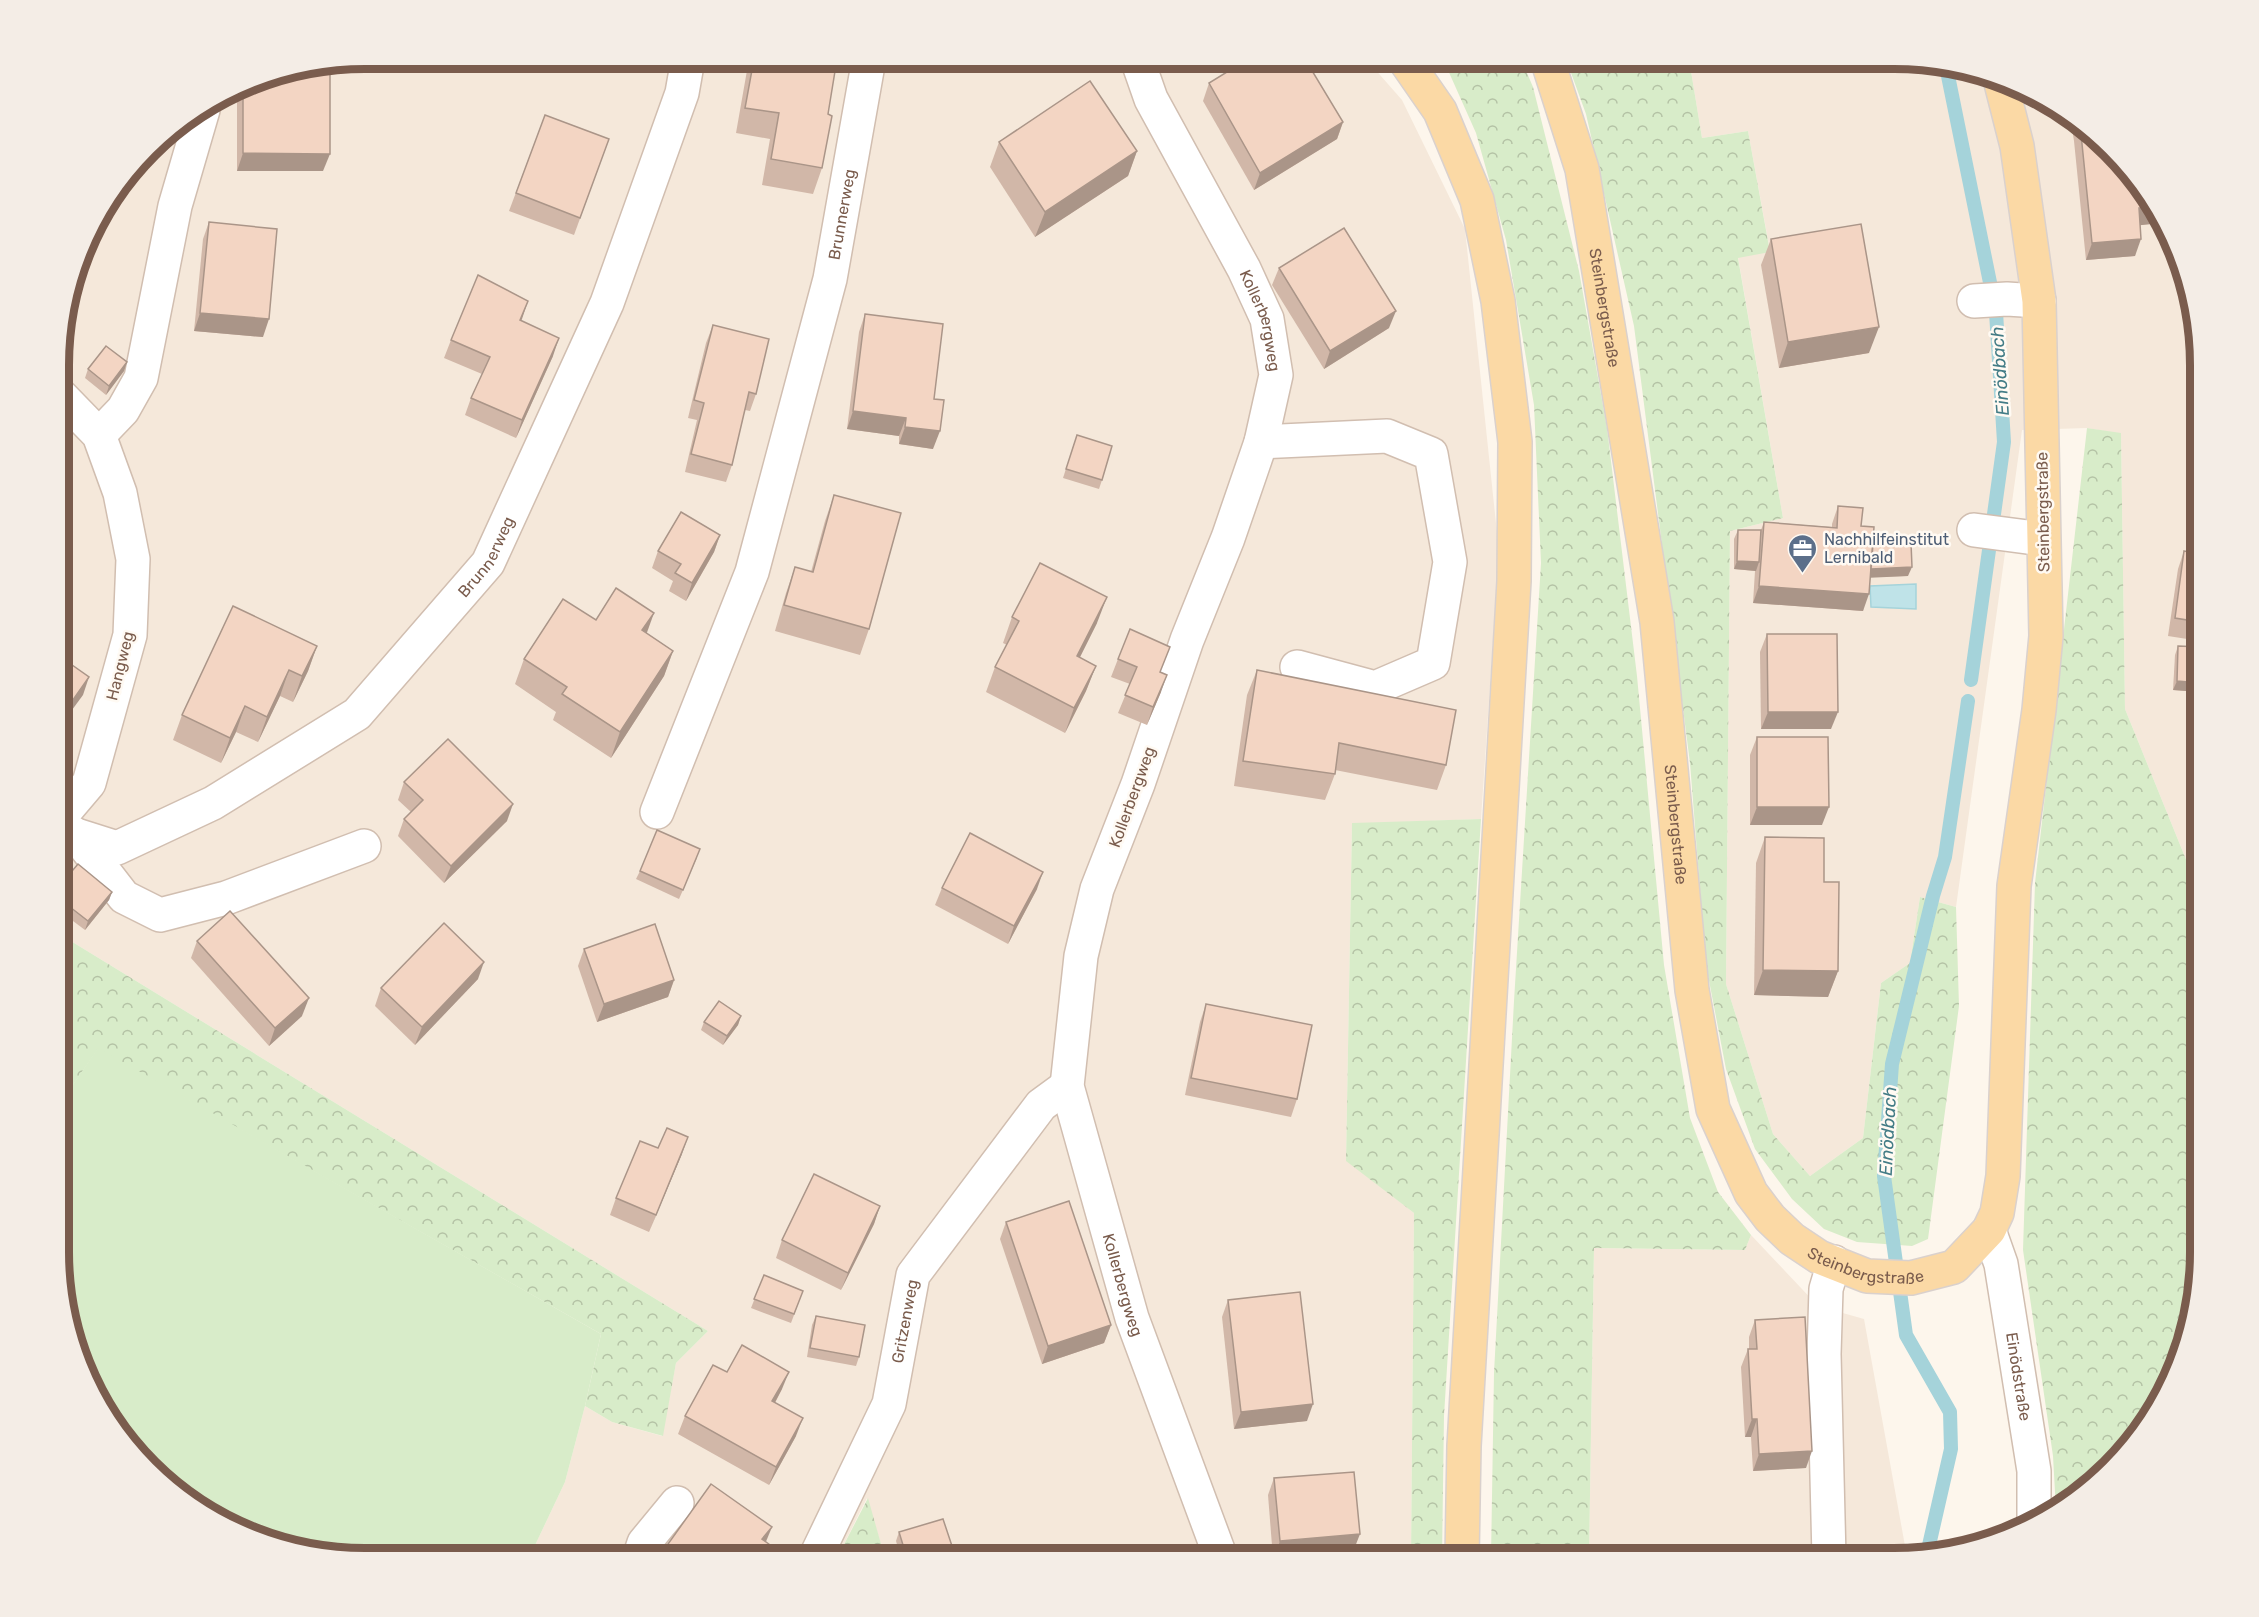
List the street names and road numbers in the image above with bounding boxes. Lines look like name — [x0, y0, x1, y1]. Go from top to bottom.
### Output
street label: Brunnerweg — [824, 167, 859, 261]
street label: Steinbergstraße — [1586, 247, 1624, 369]
street label: Kollerbergweg — [1236, 267, 1285, 373]
street label: Steinbergstraße — [2032, 452, 2054, 572]
street label: Brunnerweg — [453, 513, 518, 601]
street label: Hangweg — [102, 629, 138, 703]
street label: Kollerbergweg — [1105, 744, 1159, 850]
street label: Steinbergstraße — [1661, 764, 1691, 885]
street label: Kollerbergweg — [1099, 1231, 1147, 1339]
street label: Steinbergstraße — [1804, 1243, 1926, 1288]
street label: Gritzenweg — [887, 1278, 921, 1365]
street label: Einödstraße — [2003, 1331, 2035, 1422]

